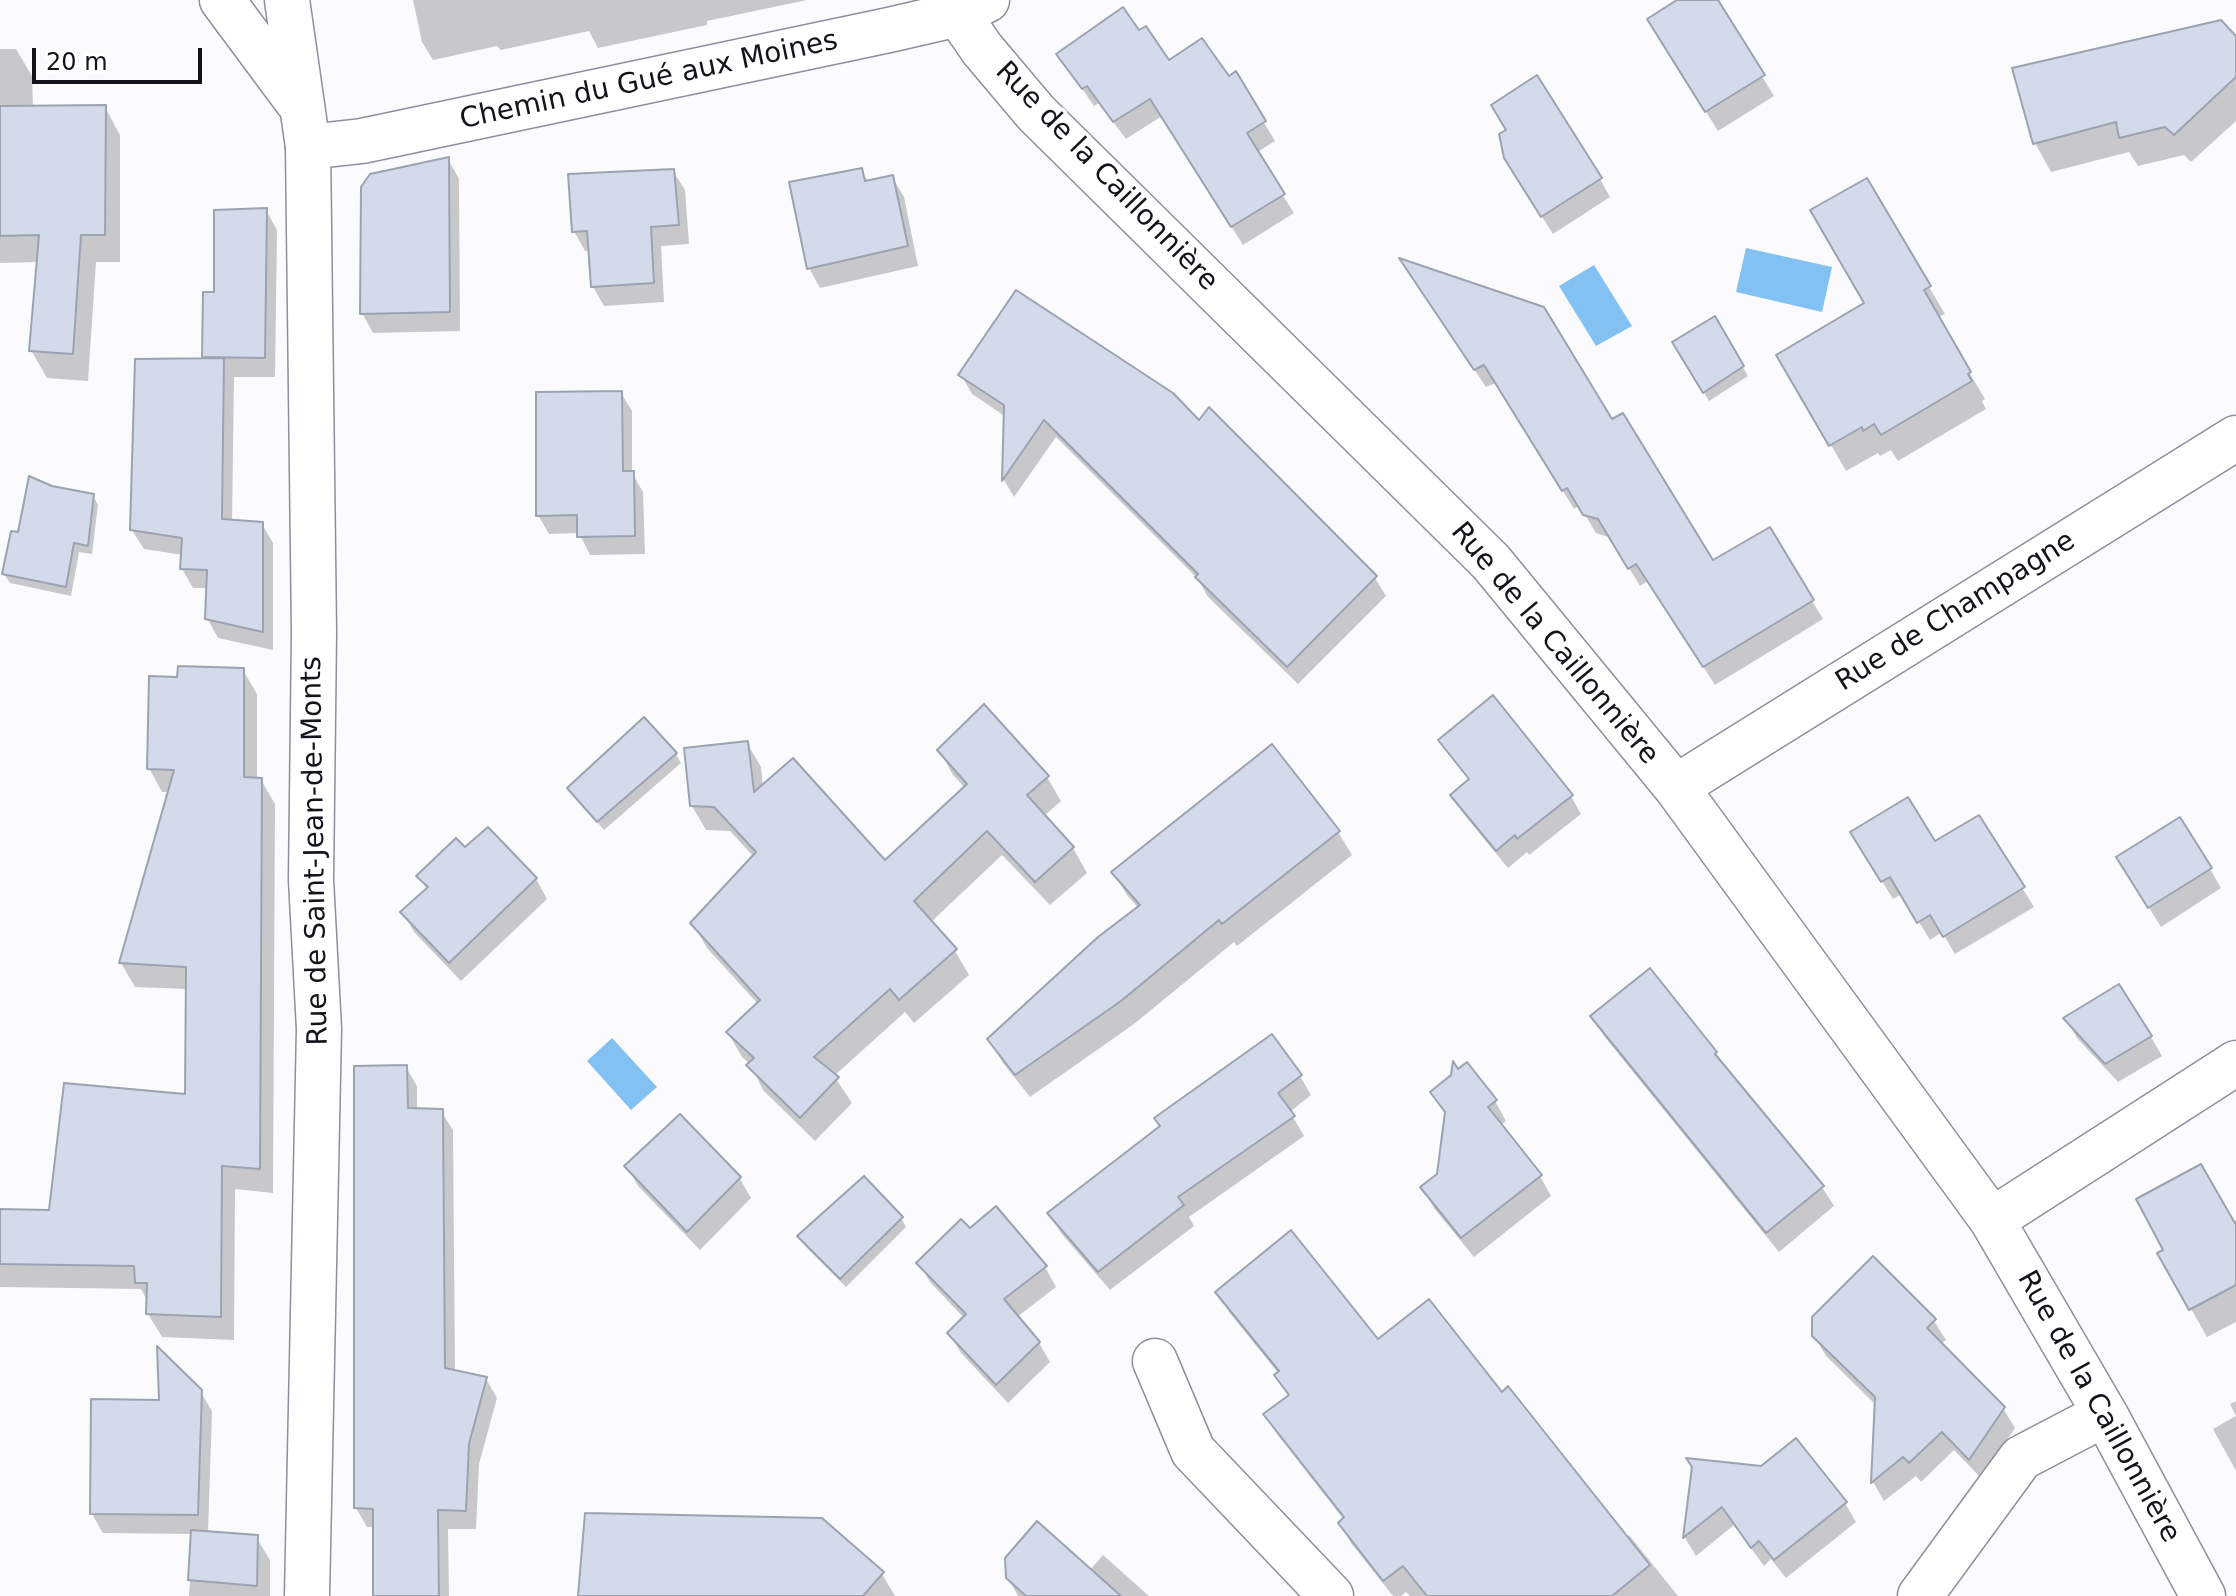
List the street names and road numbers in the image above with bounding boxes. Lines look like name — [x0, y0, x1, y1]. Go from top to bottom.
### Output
street label: Chemin du Gué aux Moines — [457, 25, 841, 137]
street label: Rue de la Caillonnière — [988, 55, 1224, 299]
street label: Rue de la Caillonnière — [1443, 516, 1665, 772]
street label: Rue de Champagne — [1830, 525, 2082, 699]
street label: Rue de Saint-Jean-de-Monts — [296, 656, 336, 1046]
street label: Rue de la Caillonnière — [2009, 1265, 2187, 1549]

